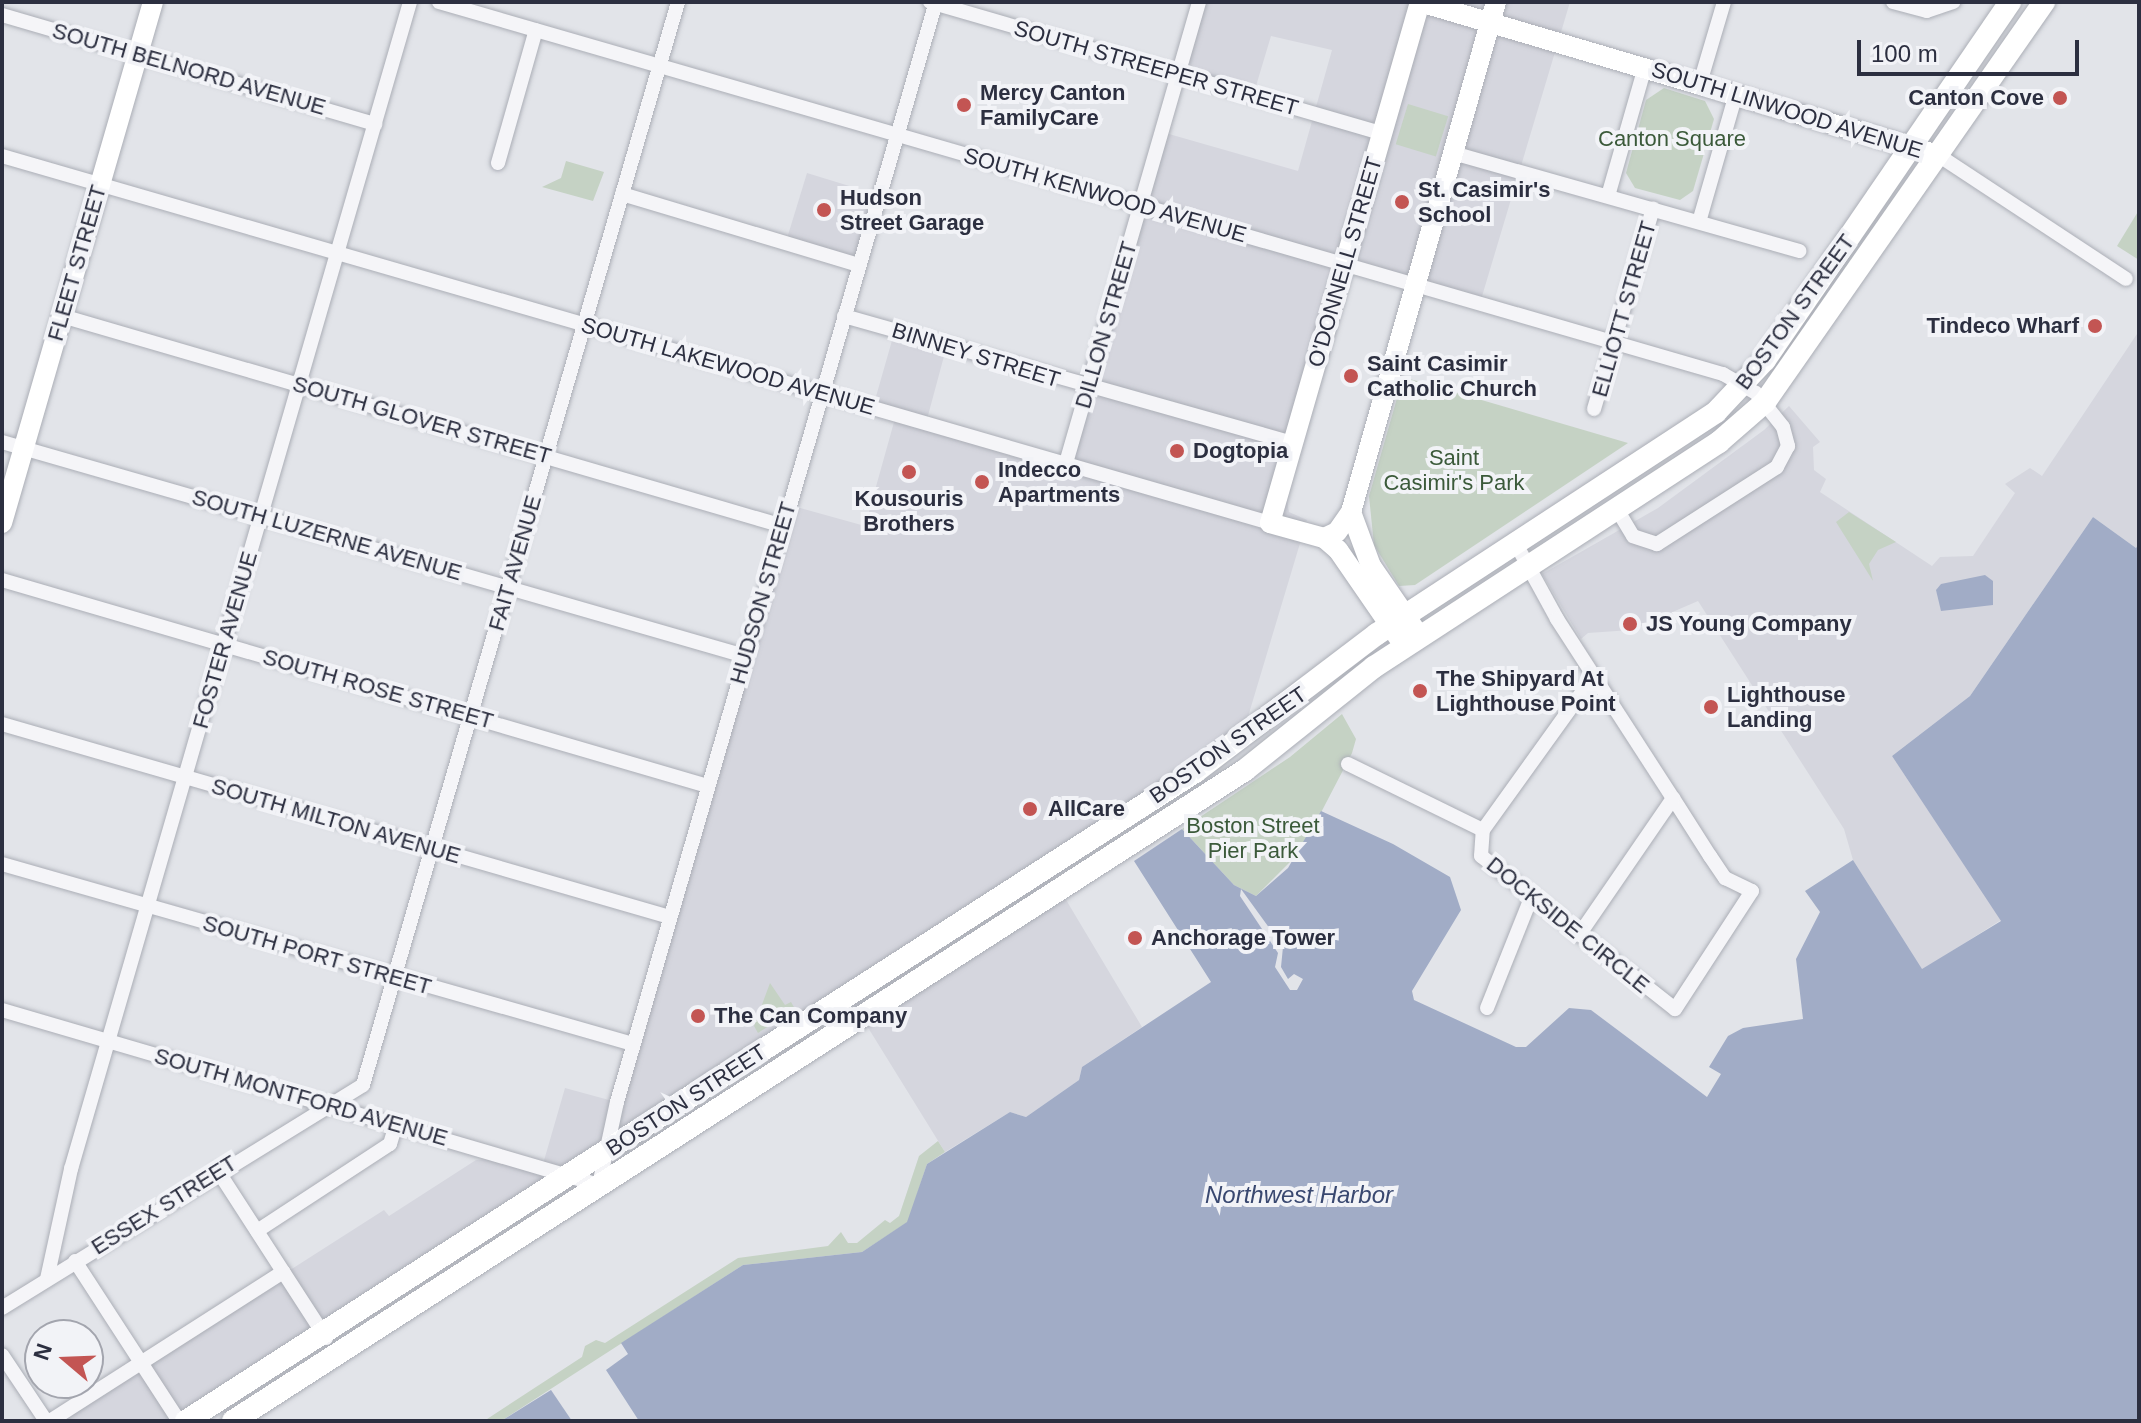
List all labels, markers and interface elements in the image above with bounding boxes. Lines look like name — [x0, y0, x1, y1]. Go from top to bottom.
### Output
street label: SOUTH STREEPER STREET — [1011, 15, 1301, 121]
street label: SOUTH BELNORD AVENUE — [49, 17, 329, 121]
scale bar — [1861, 24, 2083, 74]
text: 100 m — [1871, 40, 1938, 67]
street label: SOUTH LINWOOD AVENUE — [1648, 56, 1926, 164]
place label: Mercy Canton FamilyCare — [980, 79, 1125, 130]
place label: Canton Cove — [1908, 85, 2044, 111]
marker: Canton Cove — [2051, 89, 2069, 107]
marker: Mercy Canton FamilyCare — [955, 96, 973, 114]
park label: Canton Square — [1598, 126, 1746, 152]
street label: SOUTH KENWOOD AVENUE — [960, 142, 1250, 248]
street label: O'DONNELL STREET — [1302, 154, 1388, 370]
place label: St. Casimir's School — [1418, 176, 1550, 228]
street label: FLEET STREET — [42, 182, 112, 344]
place label: Hudson Street Garage — [840, 184, 984, 236]
marker: St. Casimir's School — [1393, 193, 1411, 211]
marker: Hudson Street Garage — [815, 201, 833, 219]
street label: ELLIOTT STREET — [1586, 218, 1662, 400]
street label: BOSTON STREET — [1730, 229, 1860, 395]
street label: DILLON STREET — [1070, 239, 1142, 411]
street label: SOUTH LAKEWOOD AVENUE — [578, 311, 878, 421]
place label: Tindeco Wharf — [1927, 313, 2079, 339]
street label: BINNEY STREET — [889, 317, 1063, 393]
marker: Tindeco Wharf — [2086, 317, 2104, 335]
place label: Saint Casimir Catholic Church — [1367, 350, 1537, 402]
marker: Saint Casimir Catholic Church — [1342, 367, 1360, 385]
street label: SOUTH GLOVER STREET — [290, 370, 554, 470]
place label: Dogtopia — [1193, 438, 1288, 464]
marker: Dogtopia — [1168, 442, 1186, 460]
park label: Saint Casimir's Park — [1383, 444, 1525, 496]
place label: Indecco Apartments — [998, 456, 1120, 508]
marker: Kousouris Brothers — [900, 463, 918, 481]
marker: Indecco Apartments — [973, 473, 991, 491]
street label: SOUTH LUZERNE AVENUE — [188, 484, 466, 586]
place label: Kousouris Brothers — [855, 485, 963, 536]
street label: FAIT AVENUE — [483, 491, 547, 635]
street label: HUDSON STREET — [724, 499, 802, 687]
street label: FOSTER AVENUE — [187, 548, 263, 732]
place label: JS Young Company — [1646, 611, 1852, 637]
marker: JS Young Company — [1621, 615, 1639, 633]
street label: SOUTH ROSE STREET — [260, 643, 496, 735]
place label: The Shipyard At Lighthouse Point — [1436, 665, 1616, 716]
street label: BOSTON STREET — [1144, 681, 1312, 809]
place label: Lighthouse Landing — [1727, 681, 1846, 732]
marker: The Shipyard At Lighthouse Point — [1411, 682, 1429, 700]
marker: Lighthouse Landing — [1702, 698, 1720, 716]
street label: SOUTH MILTON AVENUE — [208, 773, 464, 869]
place label: AllCare — [1048, 796, 1125, 822]
marker: AllCare — [1019, 798, 1041, 820]
park label: Boston Street Pier Park — [1186, 812, 1320, 864]
street label: DOCKSIDE CIRCLE — [1481, 851, 1655, 999]
street label: SOUTH PORT STREET — [200, 910, 434, 1000]
place label: Anchorage Tower — [1151, 925, 1335, 951]
marker: Anchorage Tower — [1126, 929, 1144, 947]
place label: The Can Company — [714, 1003, 907, 1029]
marker: The Can Company — [689, 1007, 707, 1025]
street label: BOSTON STREET — [601, 1038, 771, 1162]
street label: SOUTH MONTFORD AVENUE — [151, 1042, 451, 1152]
street label: ESSEX STREET — [87, 1150, 241, 1260]
water label: Northwest Harbor — [1205, 1181, 1393, 1209]
north arrow — [24, 1319, 104, 1399]
text: N — [28, 1340, 57, 1363]

